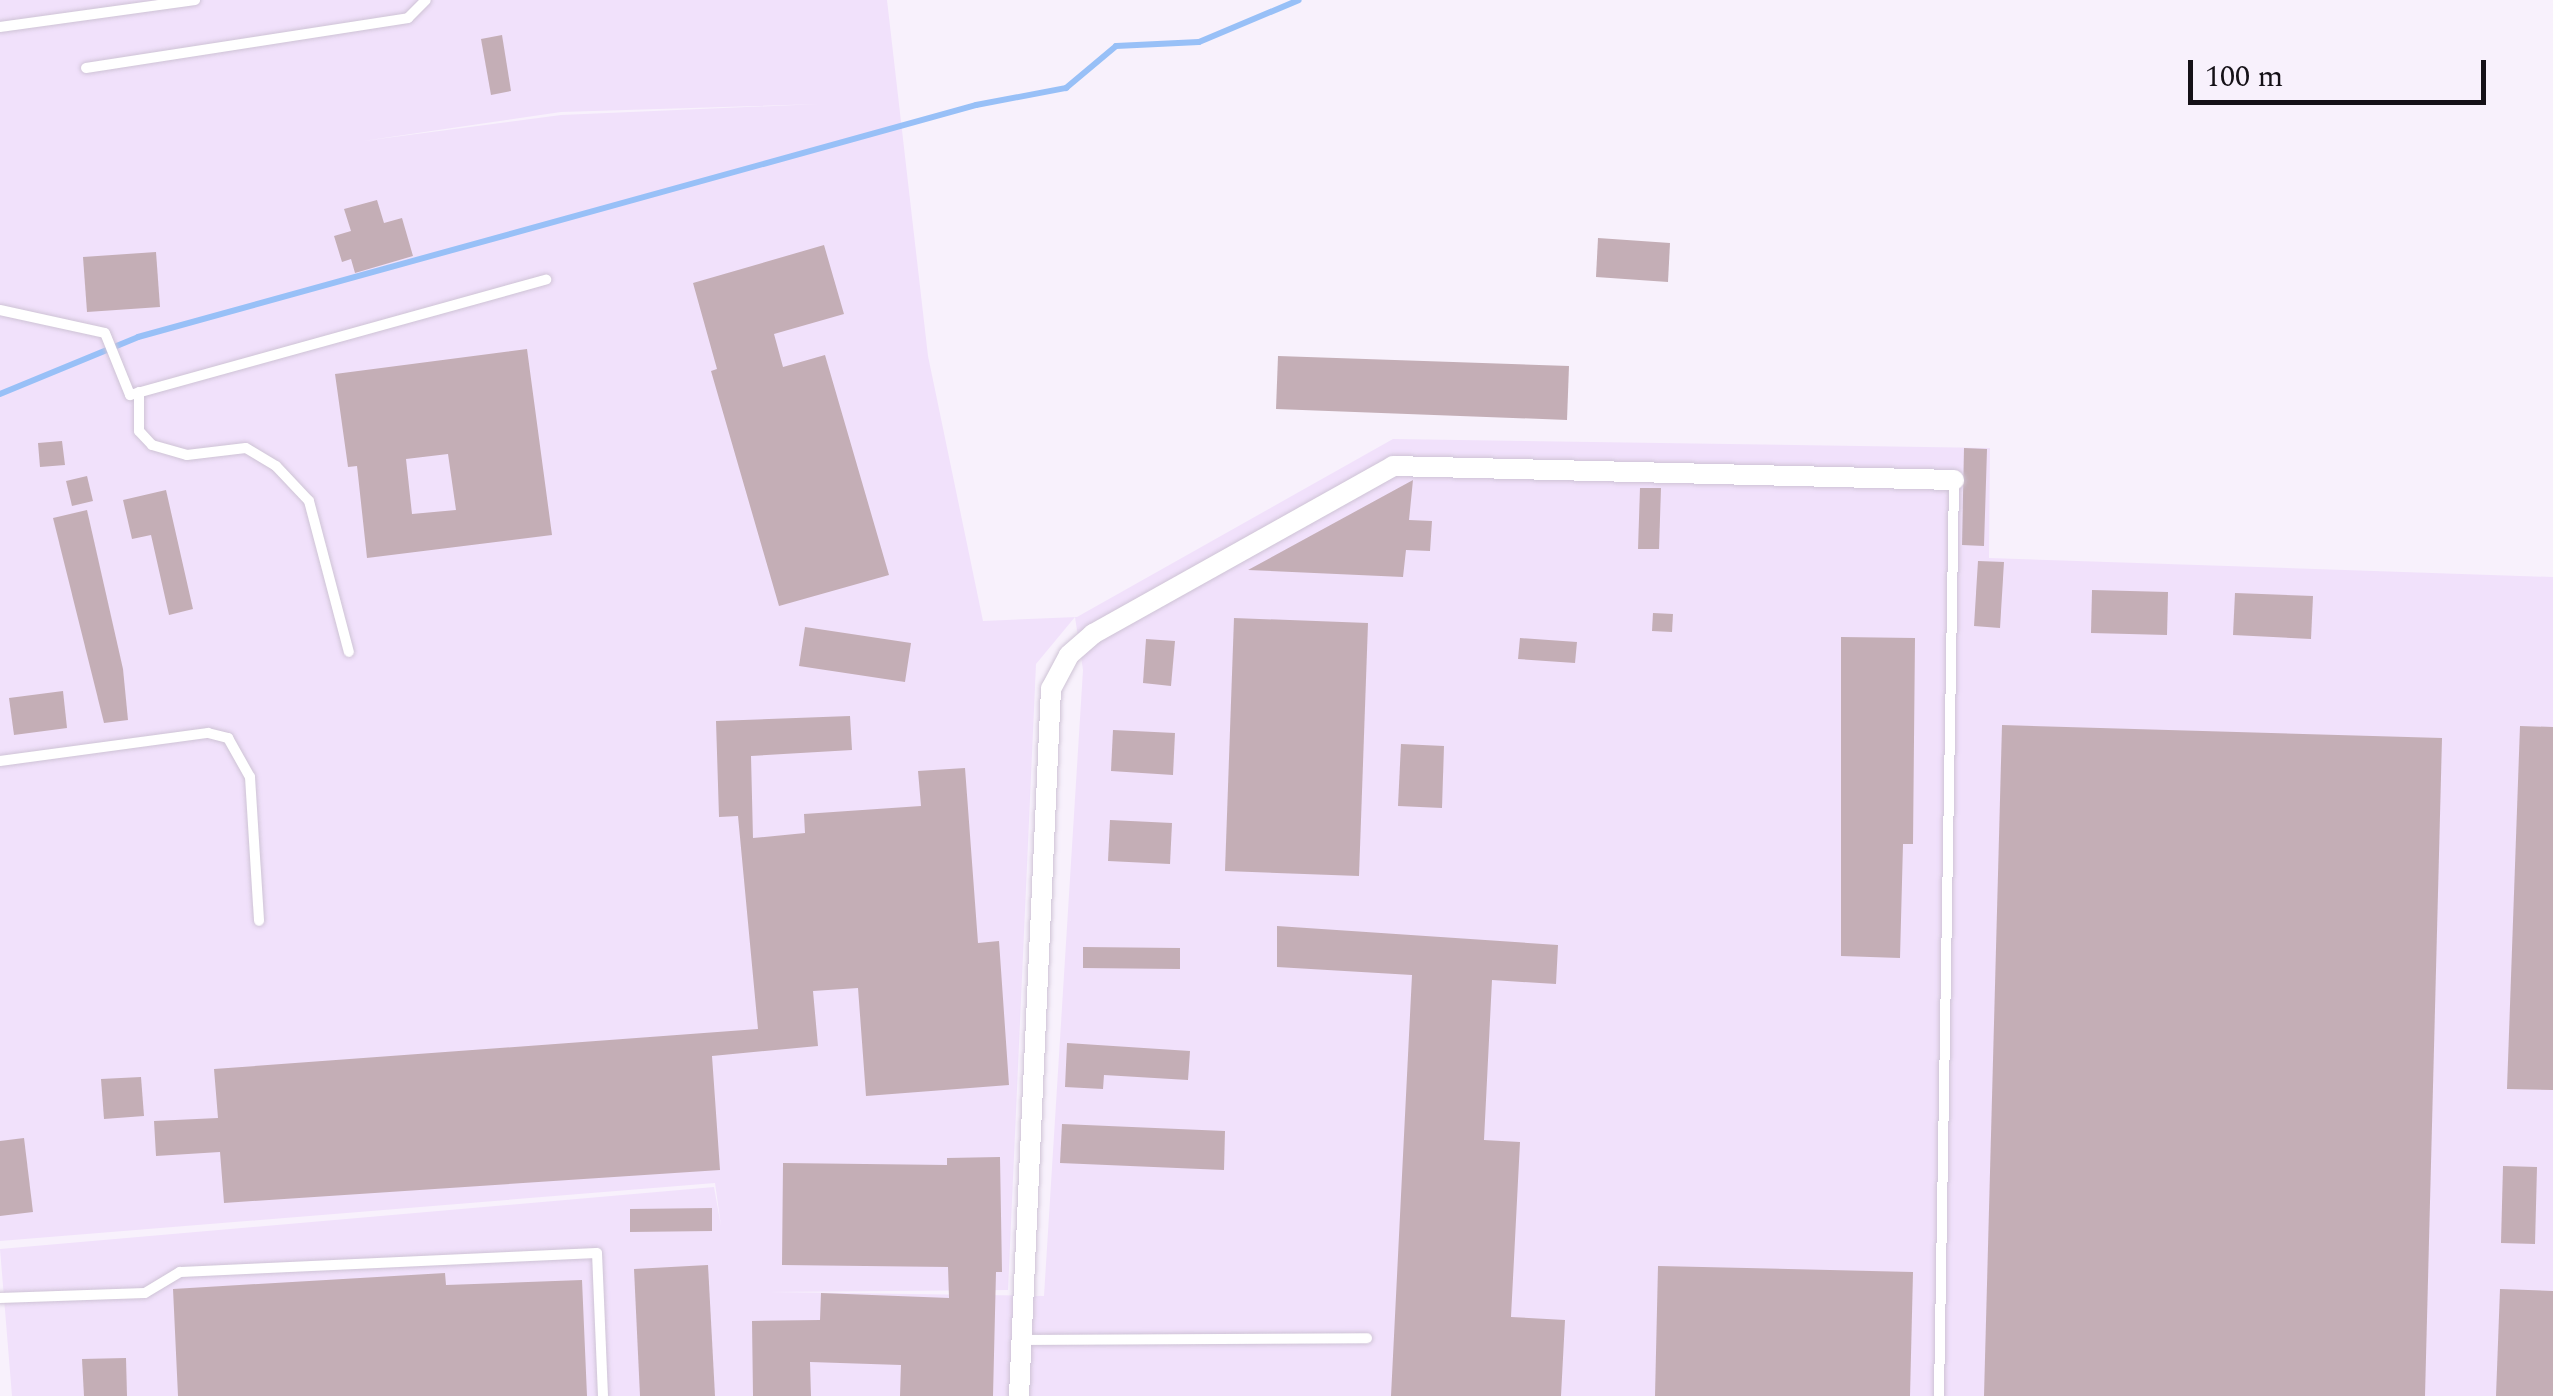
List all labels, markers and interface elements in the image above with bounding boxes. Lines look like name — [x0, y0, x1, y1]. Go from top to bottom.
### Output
scale bar — [2193, 40, 2490, 102]
text: 100 m — [2205, 54, 2283, 100]

